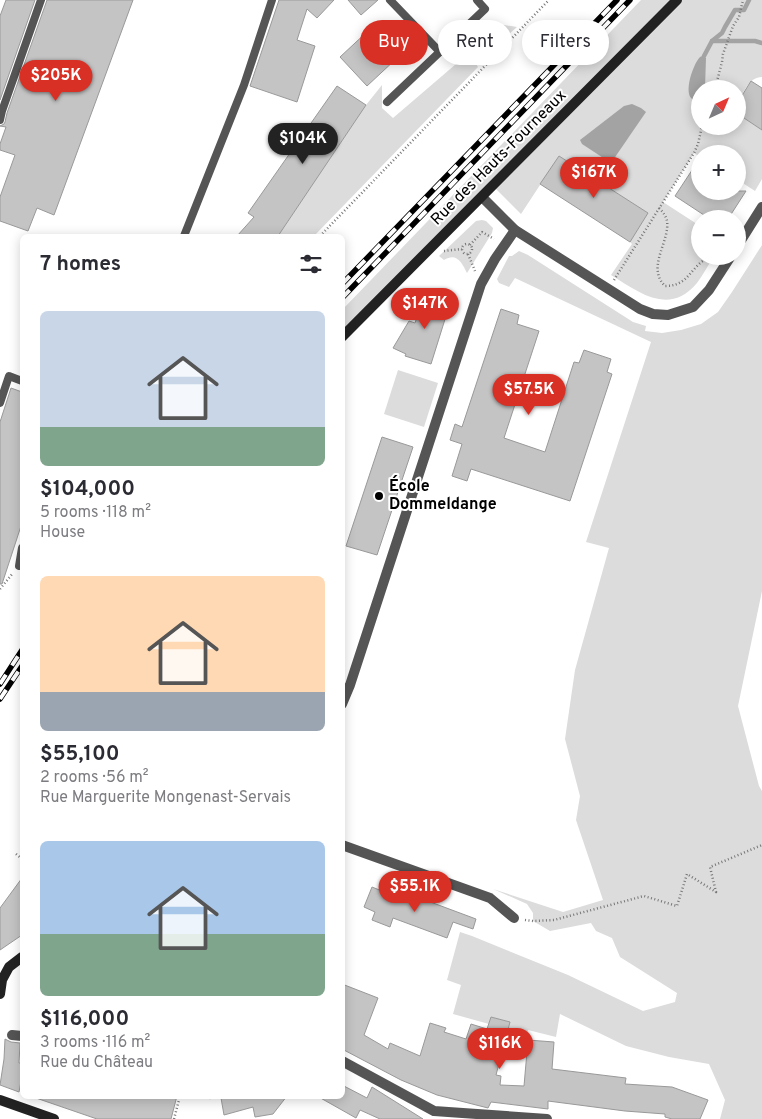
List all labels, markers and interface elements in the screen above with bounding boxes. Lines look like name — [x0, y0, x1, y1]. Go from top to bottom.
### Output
chip: Buy — [360, 20, 428, 65]
chip: Rent — [438, 20, 512, 65]
chip: Filters — [522, 20, 609, 65]
pin: $205K — [21, 59, 91, 102]
text: $205K — [30, 66, 82, 86]
north arrow — [691, 80, 746, 135]
map controls — [691, 80, 746, 265]
street label: Rue des Hauts-Fourneaux — [427, 86, 571, 230]
pin: $104K — [268, 122, 338, 165]
text: $104K — [279, 129, 327, 149]
button: + — [691, 145, 746, 200]
pin: $167K — [559, 156, 629, 199]
text: $167K — [571, 163, 617, 183]
button: − — [691, 210, 746, 265]
icon: filters — [297, 250, 325, 278]
text: 7 homes — [40, 251, 121, 278]
pin: $147K — [390, 288, 460, 330]
text: $147K — [402, 294, 448, 314]
icon: home — [138, 343, 228, 433]
pin: $57.5K — [488, 374, 570, 416]
text: $57.5K — [504, 380, 554, 400]
place label: École Dommeldange — [389, 475, 497, 515]
text: $104,000 — [40, 476, 135, 503]
marker: École Dommeldange — [373, 490, 385, 502]
text: 5 rooms · 118 m² — [40, 503, 151, 523]
text: House — [40, 523, 85, 543]
icon: home — [138, 608, 228, 698]
text: $55,100 — [40, 741, 120, 768]
text: 2 rooms · 56 m² — [40, 768, 149, 788]
text: Rue Marguerite Mongenast-Servais — [40, 788, 291, 808]
pin: $55.1K — [374, 870, 456, 913]
icon: home — [138, 873, 228, 963]
text: $55.1K — [390, 877, 440, 897]
text: $116,000 — [40, 1006, 129, 1033]
pin: $116K — [465, 1028, 535, 1070]
text: 3 rooms · 116 m² — [40, 1033, 150, 1053]
text: $116K — [478, 1034, 522, 1054]
text: Rue du Château — [40, 1053, 153, 1073]

